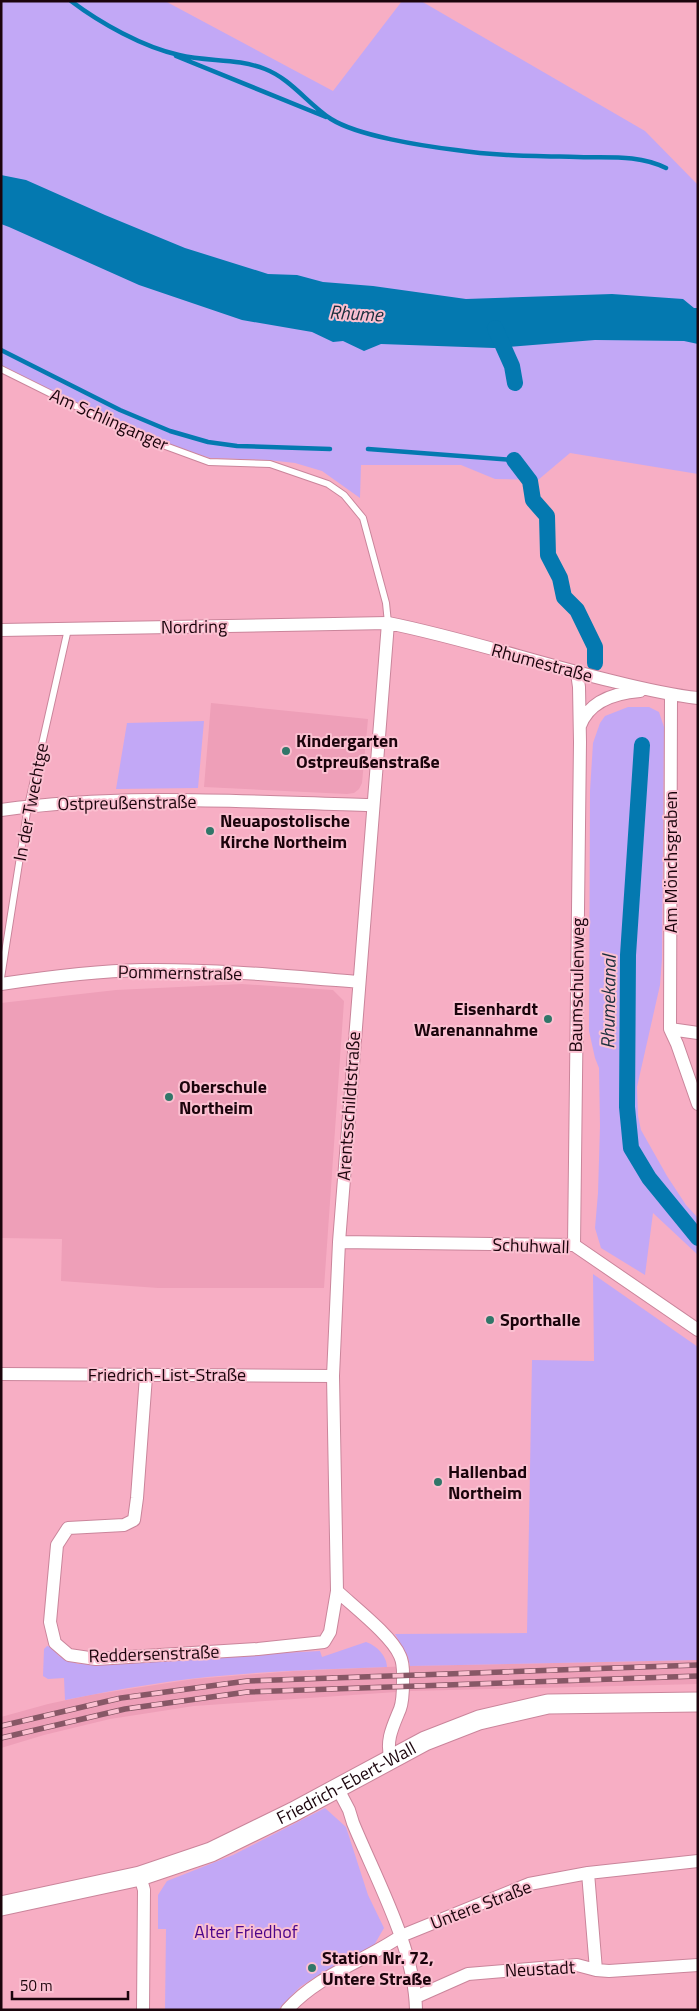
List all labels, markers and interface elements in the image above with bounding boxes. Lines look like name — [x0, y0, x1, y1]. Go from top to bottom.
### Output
water label: Rhume — [329, 297, 385, 328]
street label: Am Schlinganger — [46, 381, 173, 458]
street label: Nordring — [161, 612, 227, 641]
street label: Rhumestraße — [488, 636, 596, 689]
place label: Kindergarten Ostpreußenstraße — [296, 727, 440, 775]
street label: In der Twechtge — [6, 740, 55, 863]
marker: Kindergarten Ostpreußenstraße — [280, 745, 292, 757]
street label: Ostpreußenstraße — [57, 788, 197, 817]
street label: Am Mönchsgraben — [657, 791, 684, 933]
place label: Neuapostolische Kirche Northeim — [220, 807, 350, 855]
marker: Neuapostolische Kirche Northeim — [204, 825, 216, 837]
street label: Baumschulenweg — [562, 917, 591, 1053]
water label: Rhumekanal — [592, 953, 623, 1049]
street label: Pommernstraße — [118, 958, 243, 987]
place label: Eisenhardt Warenannahme — [414, 995, 538, 1043]
marker: Eisenhardt Warenannahme — [542, 1013, 554, 1025]
street label: Arentsschildtstraße — [330, 1031, 367, 1181]
place label: Oberschule Northeim — [179, 1073, 267, 1121]
marker: Oberschule Northeim — [163, 1091, 175, 1103]
street label: Schuhwall — [492, 1231, 570, 1260]
place label: Sporthalle — [500, 1306, 580, 1333]
marker: Sporthalle — [484, 1314, 496, 1326]
street label: Friedrich-List-Straße — [88, 1361, 246, 1388]
place label: Hallenbad Northeim — [448, 1458, 527, 1506]
marker: Hallenbad Northeim — [432, 1476, 444, 1488]
street label: Reddersenstraße — [88, 1638, 220, 1669]
street label: Friedrich-Ebert-Wall — [272, 1734, 421, 1831]
street label: Untere Straße — [426, 1873, 535, 1936]
park label: Alter Friedhof — [194, 1918, 298, 1945]
place label: Station Nr. 72, Untere Straße — [322, 1944, 434, 1992]
street label: Neustadt — [504, 1953, 576, 1984]
marker: Station Nr. 72, Untere Straße — [306, 1962, 318, 1974]
scale bar — [12, 1968, 129, 2000]
text: 50 m — [20, 1974, 53, 1997]

